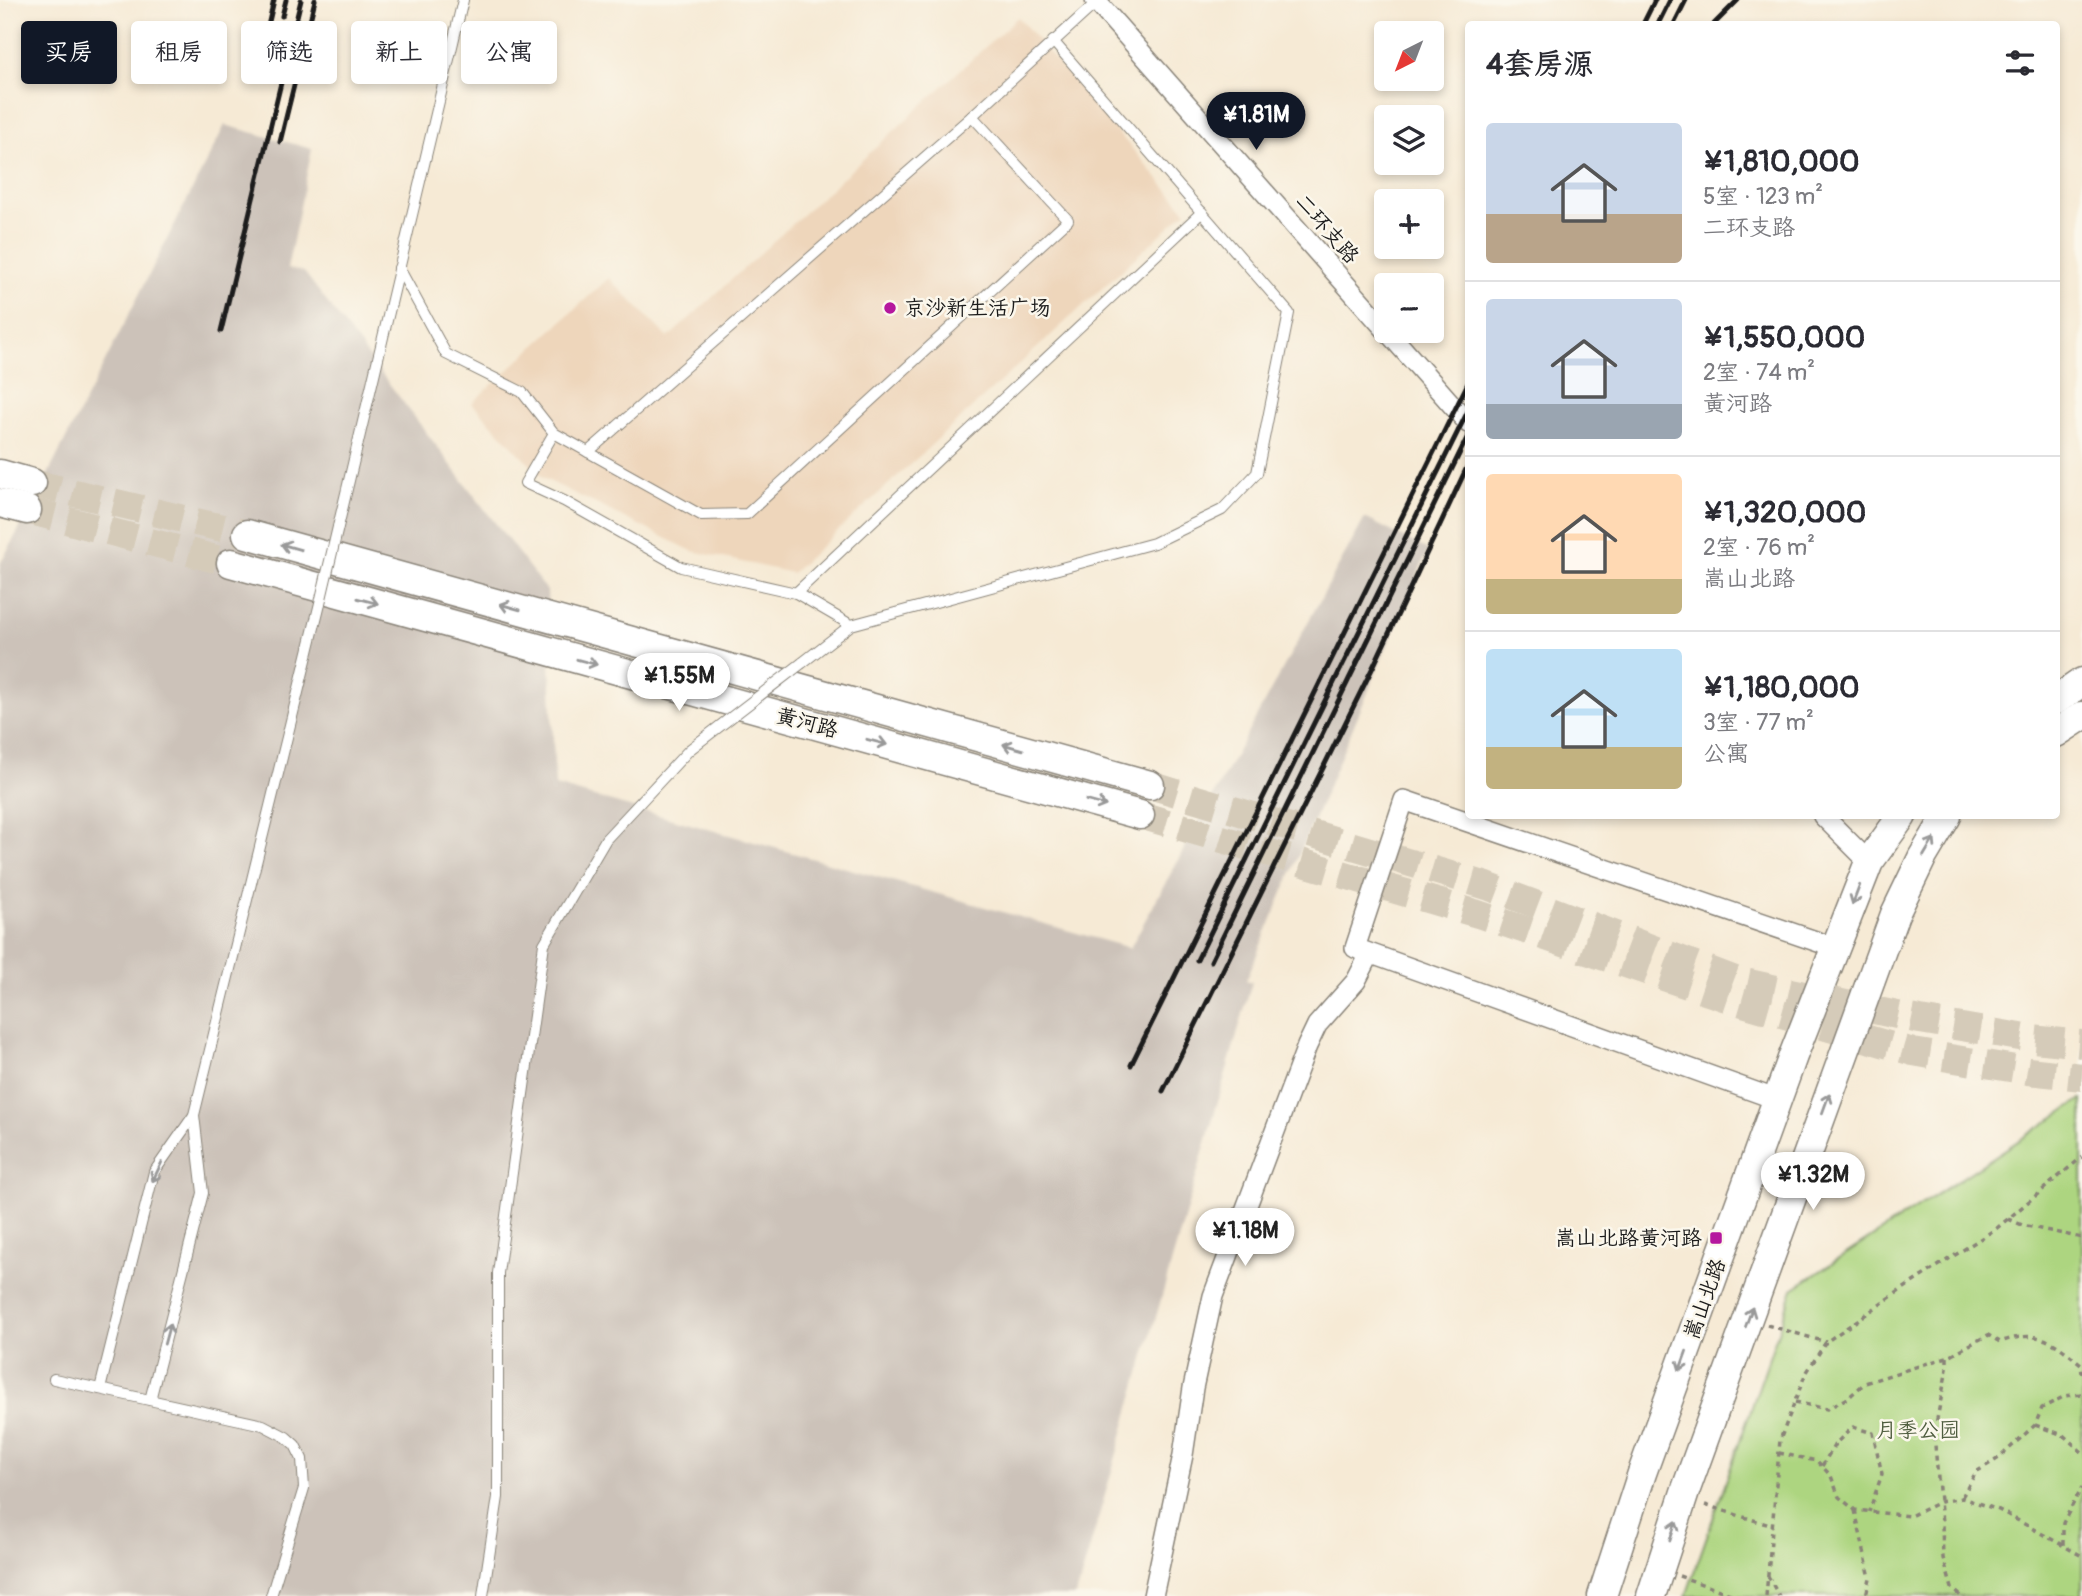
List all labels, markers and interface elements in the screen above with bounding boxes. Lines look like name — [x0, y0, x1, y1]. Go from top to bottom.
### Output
chip: 买房 — [21, 21, 117, 84]
chip: 租房 — [131, 21, 227, 84]
chip: 筛选 — [241, 21, 337, 84]
chip: 新上 — [351, 21, 447, 84]
chip: 公寓 — [461, 21, 557, 84]
north arrow — [1374, 21, 1444, 91]
map controls — [1374, 21, 1444, 343]
icon: filters — [2001, 44, 2039, 82]
text: 4套房源 — [1486, 46, 1593, 83]
pin: ¥1.81M — [1199, 92, 1313, 152]
text: ¥1.81M — [1222, 100, 1290, 129]
button: layers — [1374, 105, 1444, 175]
text: ¥1,810,000 — [1703, 143, 1860, 180]
icon: home — [1542, 151, 1626, 235]
text: 5室 · 123 m² — [1703, 182, 1823, 211]
street label: 二环支路 — [1289, 188, 1365, 270]
button: + — [1374, 189, 1444, 259]
text: 二环支路 — [1703, 213, 1795, 242]
button: − — [1374, 273, 1444, 343]
place label: 京沙新生活广场 — [904, 295, 1051, 322]
marker: 京沙新生活广场 — [882, 300, 898, 316]
text: ¥1,550,000 — [1703, 319, 1865, 356]
icon: home — [1542, 327, 1626, 411]
text: 2室 · 74 m² — [1703, 358, 1815, 387]
text: 黄河路 — [1703, 389, 1772, 418]
text: ¥1,320,000 — [1703, 494, 1866, 531]
icon: home — [1542, 502, 1626, 586]
text: 2室 · 76 m² — [1703, 533, 1815, 562]
one-way arrow — [280, 539, 302, 552]
text: 嵩山北路 — [1703, 564, 1795, 593]
one-way arrow — [356, 595, 379, 608]
one-way arrow — [500, 600, 522, 613]
pin: ¥1.55M — [622, 654, 736, 713]
one-way arrow — [576, 656, 598, 669]
text: ¥1.55M — [643, 661, 715, 690]
text: ¥1,180,000 — [1703, 669, 1860, 706]
icon: home — [1542, 677, 1626, 761]
street label: 黄河路 — [773, 702, 841, 744]
text: 3室 · 77 m² — [1703, 708, 1814, 737]
one-way arrow — [865, 736, 888, 749]
text: 公寓 — [1703, 739, 1749, 768]
one-way arrow — [1002, 740, 1025, 753]
one-way arrow — [1085, 797, 1107, 810]
one-way arrow — [1922, 837, 1936, 857]
one-way arrow — [1849, 884, 1862, 905]
one-way arrow — [1821, 1092, 1833, 1114]
pin: ¥1.32M — [1756, 1152, 1870, 1212]
text: ¥1.32M — [1777, 1160, 1849, 1189]
one-way arrow — [149, 1161, 163, 1182]
pin: ¥1.18M — [1188, 1208, 1302, 1268]
text: ¥1.18M — [1211, 1216, 1279, 1245]
place label: 嵩山北路黄河路 — [1555, 1225, 1702, 1252]
marker: 嵩山北路黄河路 — [1708, 1230, 1724, 1246]
street label: 嵩山北路 — [1678, 1255, 1732, 1343]
one-way arrow — [1744, 1306, 1756, 1328]
one-way arrow — [161, 1323, 174, 1346]
one-way arrow — [1676, 1349, 1688, 1371]
park label: 月季公园 — [1876, 1417, 1960, 1444]
one-way arrow — [1667, 1520, 1680, 1542]

